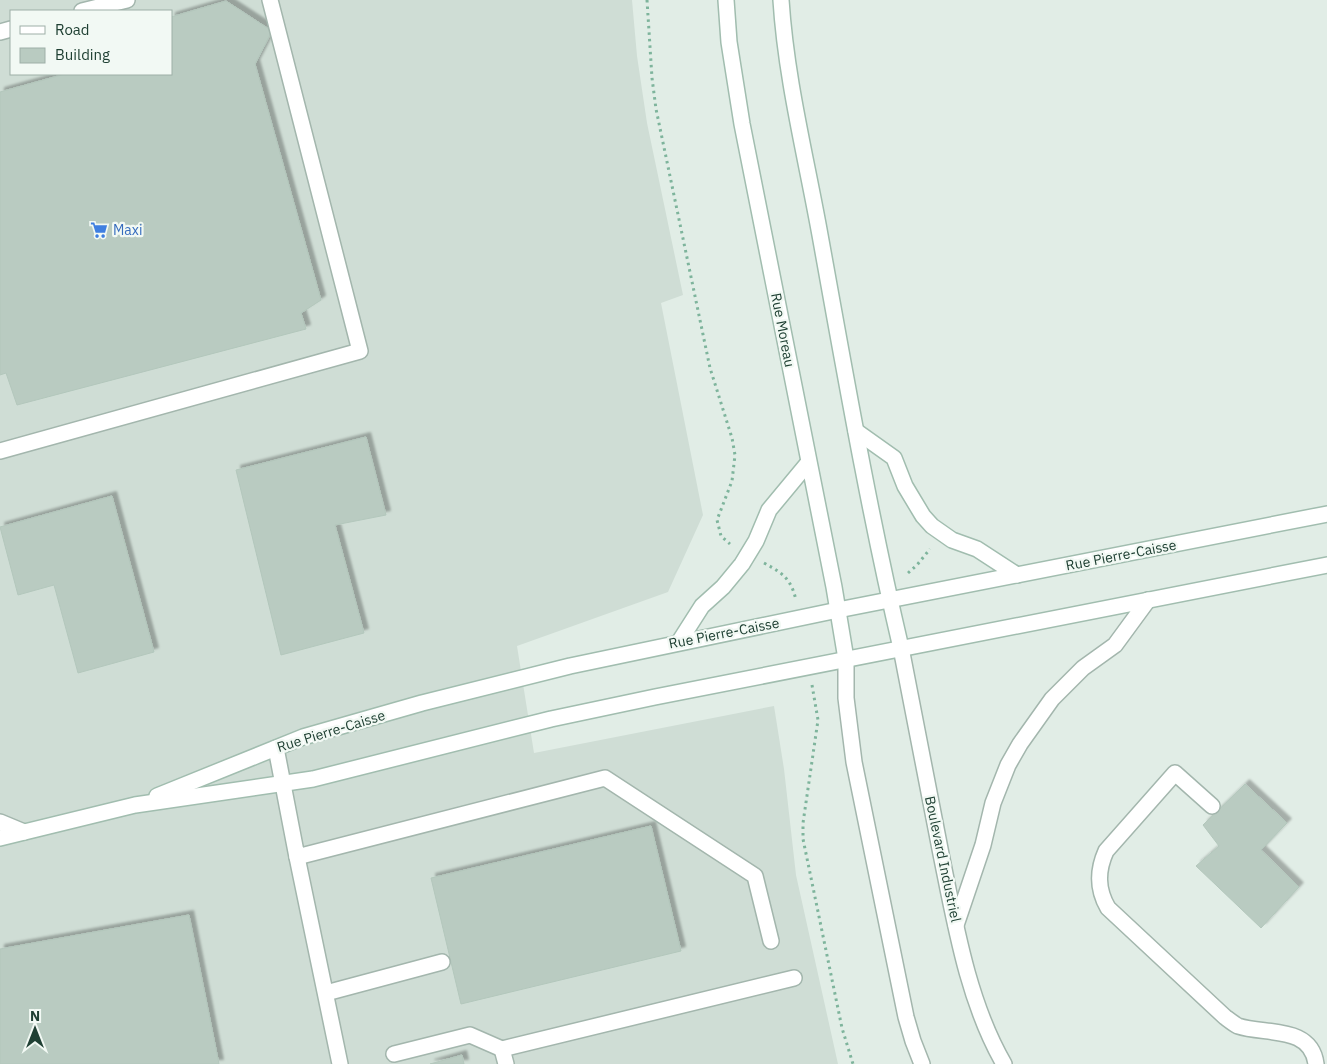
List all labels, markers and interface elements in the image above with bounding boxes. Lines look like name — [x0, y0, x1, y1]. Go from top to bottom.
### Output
legend — [10, 10, 172, 75]
text: Road — [55, 20, 90, 39]
text: Building — [55, 45, 110, 64]
supermarket icon: Maxi — [89, 220, 109, 240]
place label: Maxi — [113, 221, 142, 239]
street label: Rue Moreau — [767, 291, 799, 369]
street label: Rue Pierre-Caisse — [1064, 535, 1178, 575]
street label: Rue Pierre-Caisse — [667, 613, 781, 653]
street label: Rue Pierre-Caisse — [275, 706, 388, 756]
street label: Boulevard Industriel — [921, 794, 965, 924]
north arrow — [10, 1004, 60, 1054]
text: N — [30, 1007, 40, 1025]

